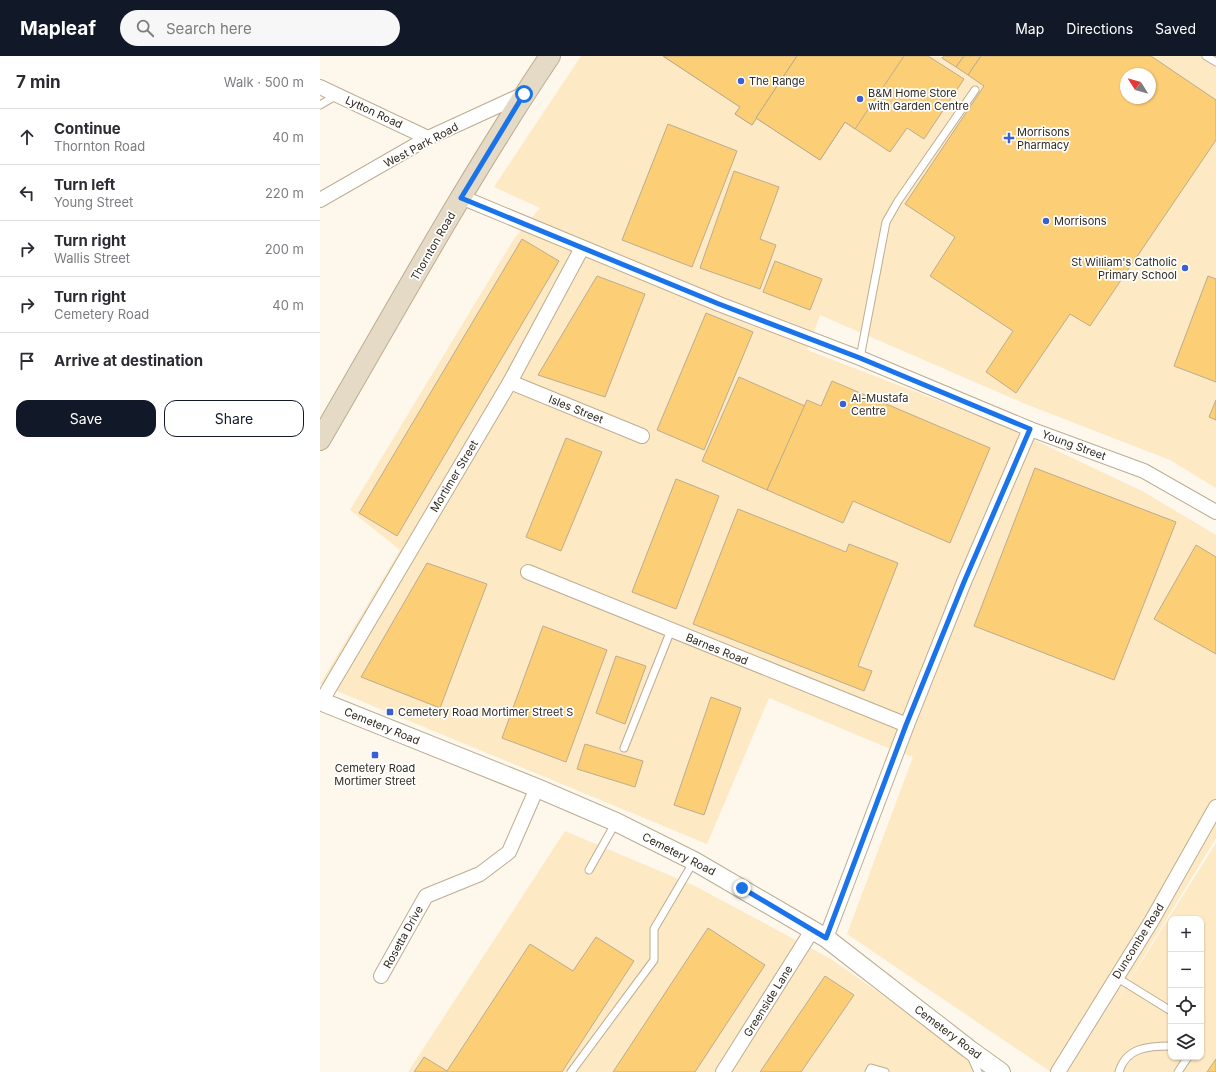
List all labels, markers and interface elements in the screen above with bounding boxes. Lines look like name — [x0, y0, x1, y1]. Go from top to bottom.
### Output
search box — [120, 10, 400, 46]
text: Mapleaf — [20, 17, 96, 40]
icon: search — [134, 17, 156, 39]
text: Search here — [166, 19, 252, 38]
text: Map — [1015, 20, 1044, 37]
text: Directions — [1066, 20, 1133, 37]
text: Saved — [1155, 20, 1196, 37]
north arrow — [1120, 68, 1156, 104]
text: 7 min — [16, 72, 61, 92]
text: Walk · 500 m — [224, 74, 304, 90]
place label: The Range — [749, 74, 805, 88]
marker: The Range — [736, 76, 746, 86]
route start — [515, 85, 533, 103]
place label: B&M Home Store with Garden Centre — [868, 86, 969, 113]
street label: Lytton Road — [343, 93, 405, 131]
marker: B&M Home Store with Garden Centre — [855, 94, 865, 104]
text: Continue — [54, 119, 121, 138]
street label: West Park Road — [381, 119, 461, 171]
place label: Morrisons Pharmacy — [1017, 125, 1070, 152]
icon: ahead — [16, 126, 38, 148]
text: 40 m — [272, 129, 304, 145]
marker: Morrisons Pharmacy — [1004, 133, 1014, 143]
text: Thornton Road — [54, 138, 145, 154]
text: Turn left — [54, 175, 115, 194]
icon: left — [16, 182, 38, 204]
text: 220 m — [265, 185, 304, 201]
text: Young Street — [54, 194, 133, 210]
street label: Thornton Road — [408, 209, 458, 283]
place label: Morrisons — [1054, 214, 1107, 228]
marker: Morrisons — [1041, 216, 1051, 226]
text: Turn right — [54, 231, 126, 250]
icon: right — [16, 238, 38, 260]
text: 200 m — [265, 241, 304, 257]
text: Wallis Street — [54, 250, 130, 266]
place label: St William's Catholic Primary School — [1071, 255, 1177, 282]
marker: St William's Catholic Primary School — [1180, 263, 1190, 273]
text: Turn right — [54, 287, 126, 306]
icon: right — [16, 294, 38, 316]
text: 40 m — [272, 297, 304, 313]
text: Cemetery Road — [54, 306, 149, 322]
icon: arrive — [16, 350, 38, 372]
text: Arrive at destination — [54, 351, 203, 370]
place label: Al-Mustafa Centre — [851, 391, 908, 418]
street label: Isles Street — [547, 392, 606, 426]
marker: Al-Mustafa Centre — [838, 399, 848, 409]
button: Save — [16, 400, 156, 437]
button: Share — [164, 400, 304, 437]
street label: Young Street — [1040, 427, 1108, 463]
street label: Mortimer Street — [427, 437, 481, 515]
street label: Barnes Road — [684, 630, 750, 668]
street label: Cemetery Road — [342, 704, 422, 748]
place label: Cemetery Road Mortimer Street S — [398, 705, 573, 719]
marker: Cemetery Road Mortimer Street S — [385, 707, 395, 717]
marker: Cemetery Road Mortimer Street — [370, 750, 380, 760]
place label: Cemetery Road Mortimer Street — [334, 761, 416, 788]
street label: Cemetery Road — [640, 829, 718, 879]
route end — [733, 879, 751, 897]
street label: Duncombe Road — [1109, 901, 1167, 981]
street label: Rosetta Drive — [380, 903, 426, 971]
map controls — [1168, 916, 1204, 1060]
button: + — [1168, 916, 1204, 952]
button: − — [1168, 952, 1204, 988]
street label: Greenside Lane — [740, 963, 796, 1039]
button: locate — [1168, 988, 1204, 1024]
street label: Cemetery Road — [912, 1002, 984, 1062]
button: layers — [1168, 1024, 1204, 1060]

